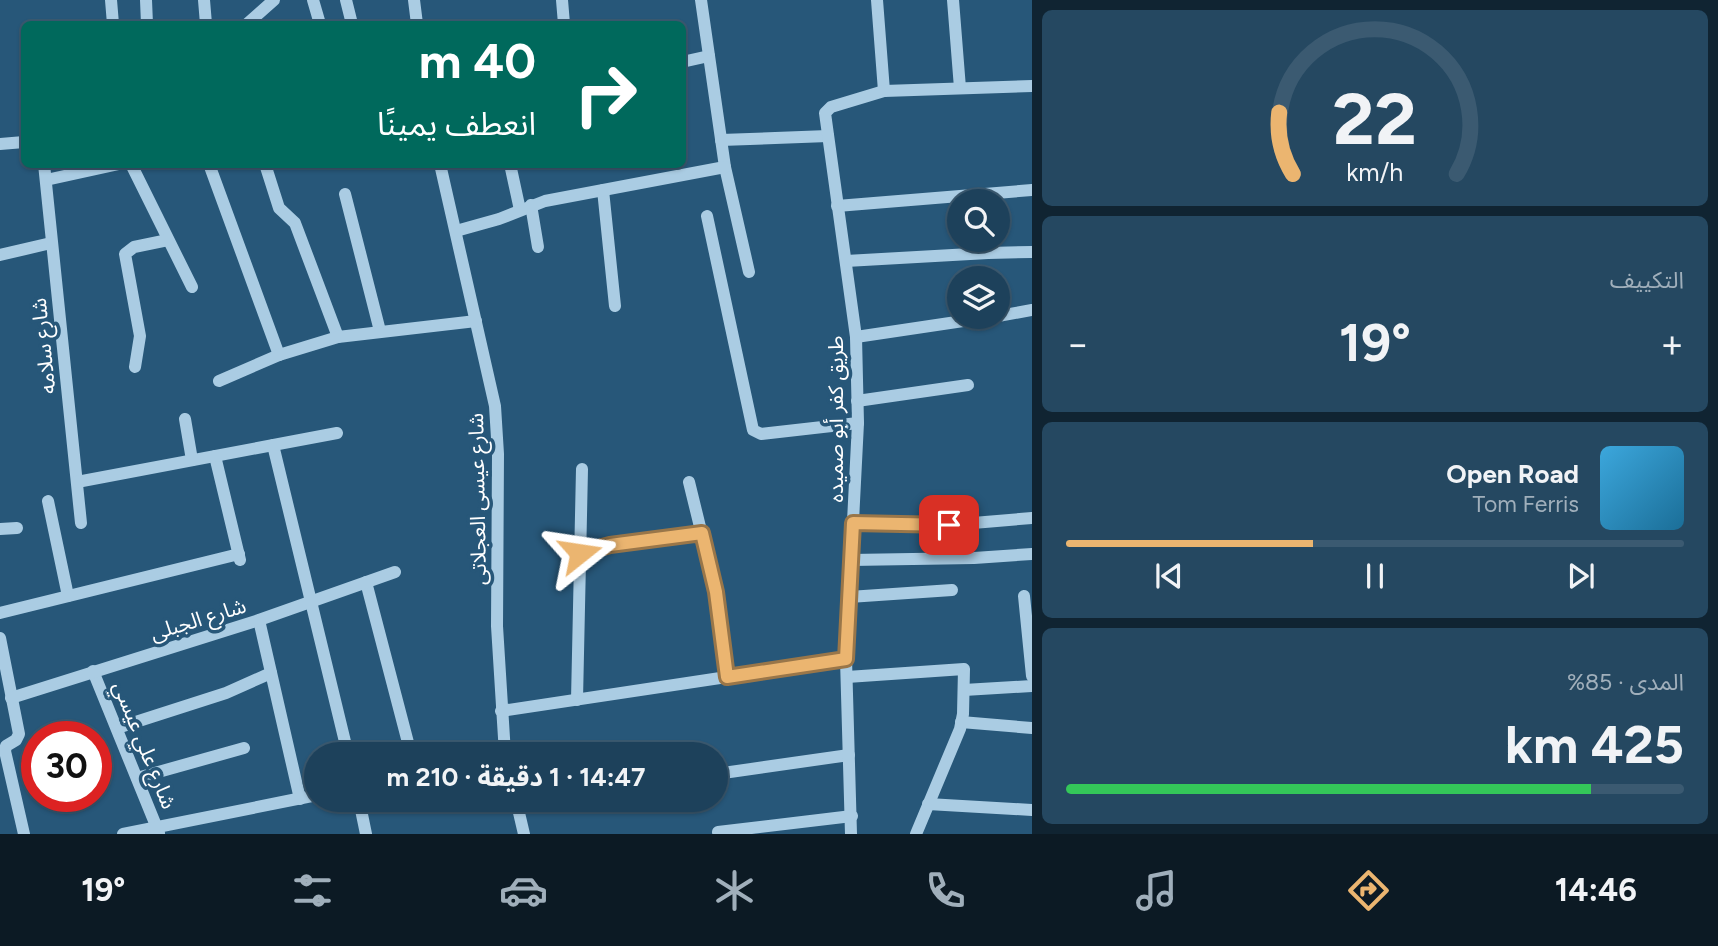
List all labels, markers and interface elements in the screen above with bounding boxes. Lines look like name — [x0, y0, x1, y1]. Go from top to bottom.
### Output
text: 40 m — [419, 31, 536, 90]
icon: right — [560, 49, 651, 140]
text: 22 — [1333, 75, 1417, 162]
text: انعطف يمينًا — [377, 105, 536, 143]
text: km/h — [1346, 157, 1404, 187]
map controls — [947, 189, 1010, 329]
button: search — [947, 189, 1010, 252]
button: layers — [947, 266, 1010, 329]
text: التكييف — [1610, 266, 1684, 294]
street label: شارع سلامه — [26, 296, 63, 395]
text: 19° — [1339, 312, 1411, 374]
text: − — [1066, 321, 1090, 367]
text: + — [1660, 321, 1684, 367]
street label: طريق كفر أبو صميده — [823, 335, 849, 503]
street label: شارع عيسى العجلاتى — [463, 413, 494, 585]
text: Open Road — [1446, 458, 1579, 490]
text: Tom Ferris — [1473, 490, 1579, 518]
pin — [919, 495, 979, 555]
icon: arrive — [930, 506, 968, 544]
position arrow — [543, 516, 617, 590]
icon: previous — [1150, 557, 1188, 595]
icon: pause — [1356, 557, 1394, 595]
icon: next — [1562, 557, 1600, 595]
street label: شارع الجبلى — [147, 593, 250, 648]
text: المدى · 85% — [1567, 668, 1684, 696]
street label: شارع علي عيسي — [104, 678, 182, 814]
text: 425 km — [1505, 714, 1684, 776]
speed limit sign: 30 — [21, 721, 112, 812]
text: 14:47 · 1 دقيقة · 210 m — [387, 761, 645, 793]
icon: filters — [288, 866, 337, 915]
icon: car — [499, 866, 548, 915]
icon: climate — [710, 866, 759, 915]
icon: phone — [921, 866, 970, 915]
icon: music — [1132, 866, 1181, 915]
icon: directions — [1344, 866, 1393, 915]
text: 19° — [81, 871, 125, 909]
text: 14:46 — [1555, 871, 1637, 909]

